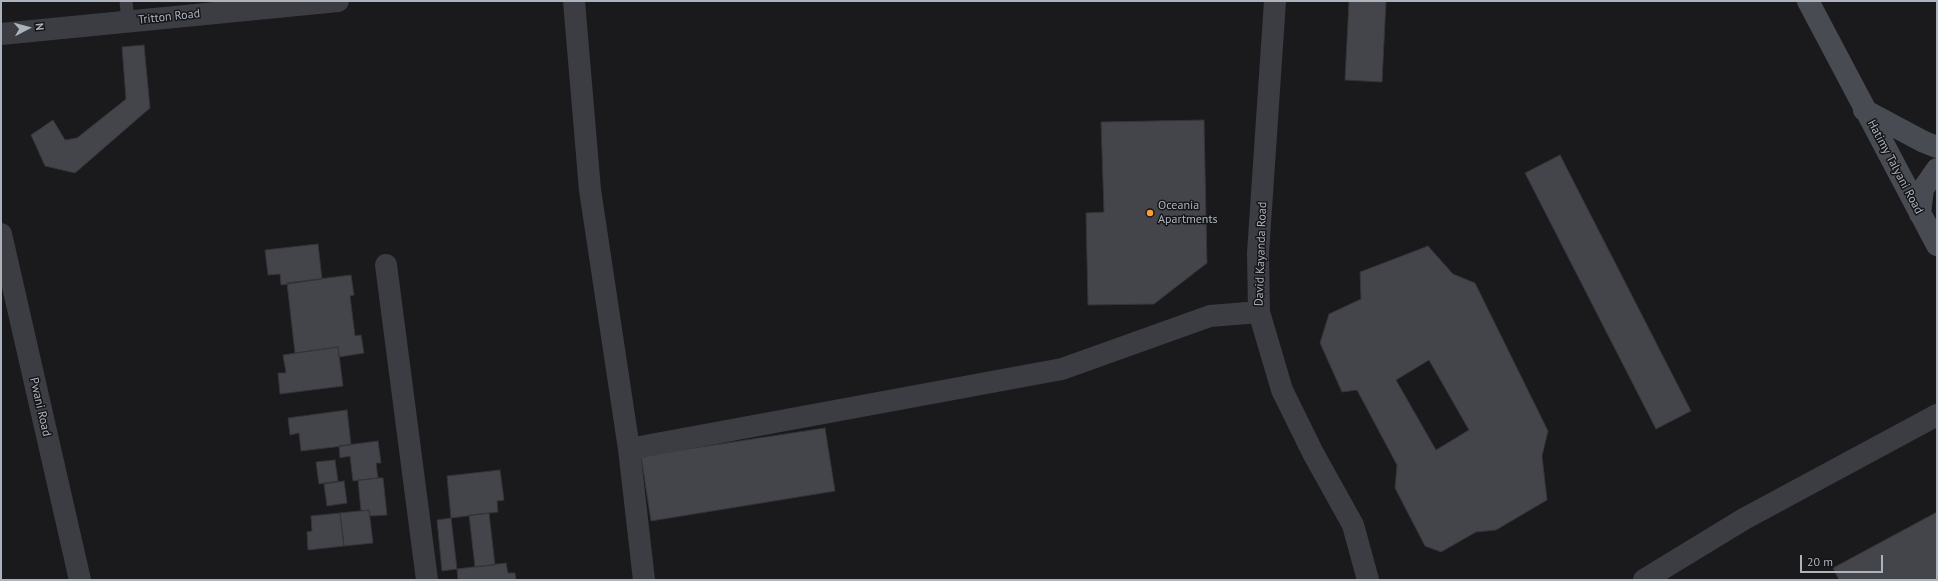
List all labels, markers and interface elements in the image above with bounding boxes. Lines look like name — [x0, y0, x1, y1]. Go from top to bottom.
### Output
street label: Tritton Road — [137, 7, 201, 27]
north arrow — [8, 8, 48, 48]
text: N — [33, 22, 47, 31]
street label: Hatimy Talyani Road — [1864, 117, 1926, 217]
place label: Oceania Apartments — [1158, 199, 1217, 227]
street label: David Kayanda Road — [1252, 202, 1270, 306]
marker: Oceania Apartments — [1145, 208, 1155, 218]
street label: Pwani Road — [26, 376, 54, 438]
scale bar — [1802, 547, 1885, 573]
text: 20 m — [1807, 554, 1833, 569]

